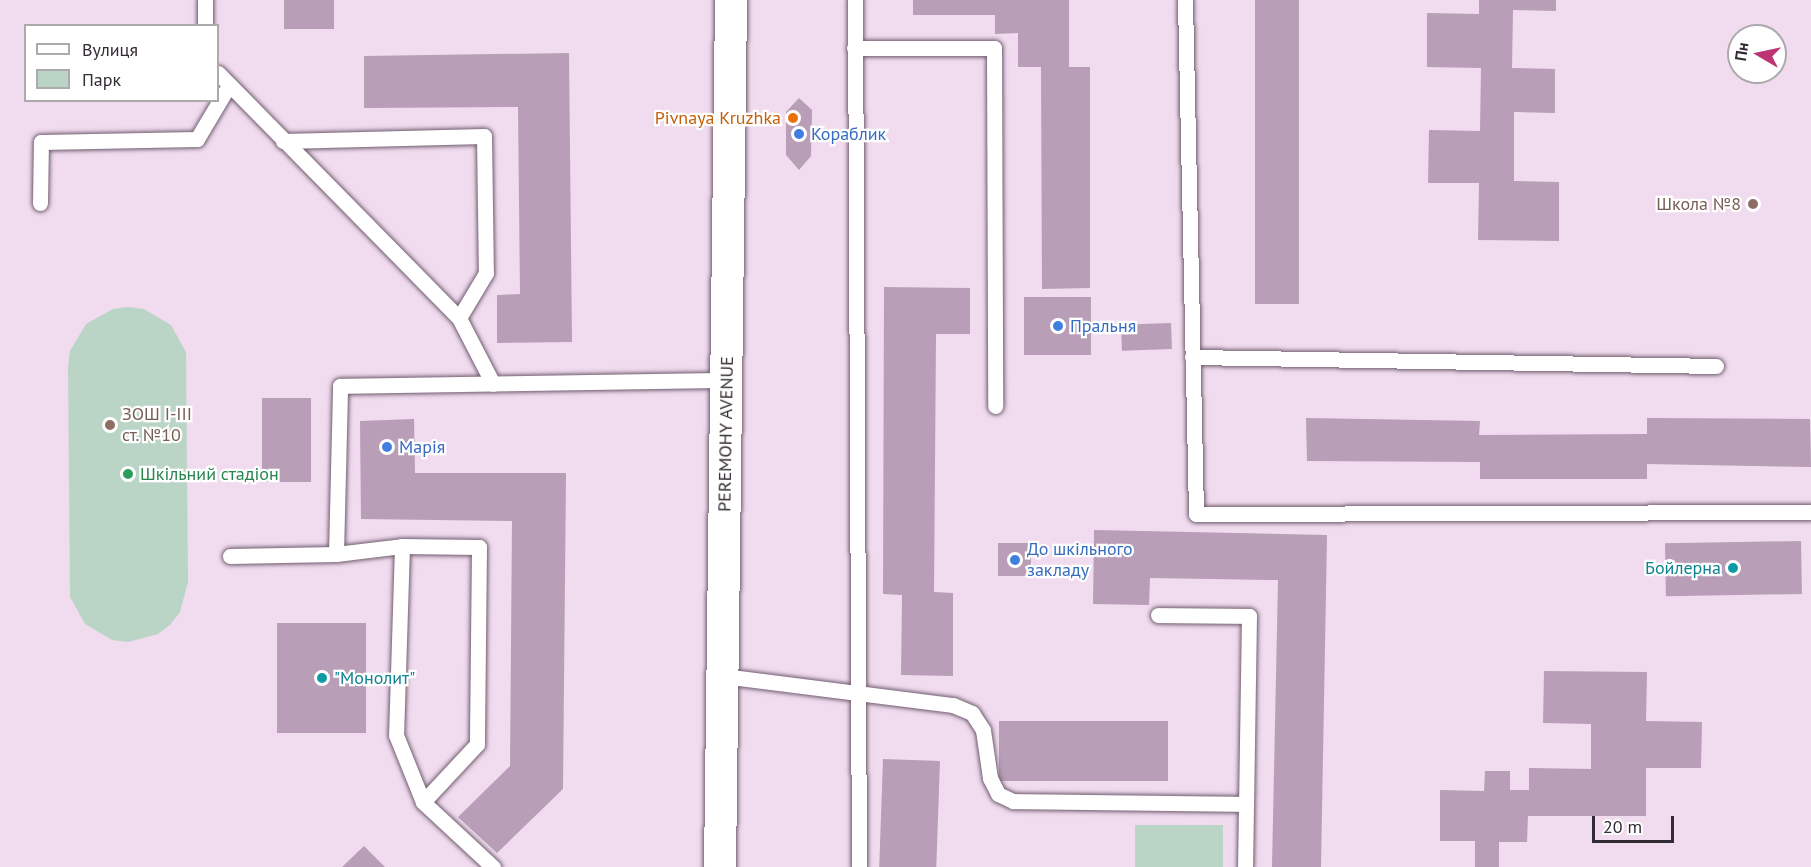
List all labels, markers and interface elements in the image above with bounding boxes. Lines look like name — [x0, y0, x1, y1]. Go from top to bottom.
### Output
legend — [24, 24, 219, 102]
north arrow — [1727, 24, 1787, 84]
text: Вулиця — [82, 38, 138, 61]
text: Пн — [1730, 41, 1753, 62]
text: Парк — [82, 68, 121, 91]
place label: Pivnaya Kruzhka — [655, 107, 781, 129]
marker: Pivnaya Kruzhka — [786, 111, 800, 125]
place label: Кораблик — [811, 123, 886, 145]
marker: Кораблик — [792, 127, 806, 141]
place label: Школа №8 — [1656, 193, 1741, 215]
marker: Школа №8 — [1746, 197, 1760, 211]
place label: Пральня — [1070, 315, 1136, 337]
marker: Пральня — [1051, 319, 1065, 333]
street label: PEREMOHY AVENUE — [714, 355, 738, 513]
place label: ЗОШ І-ІІІ ст. №10 — [122, 404, 192, 446]
marker: ЗОШ І-ІІІ ст. №10 — [103, 418, 117, 432]
place label: Марія — [399, 436, 445, 458]
marker: Марія — [380, 440, 394, 454]
place label: Шкільний стадіон — [140, 463, 279, 485]
marker: Шкільний стадіон — [121, 467, 135, 481]
place label: До шкільного закладу — [1027, 539, 1133, 582]
marker: До шкільного закладу — [1008, 553, 1022, 567]
place label: Бойлерна — [1645, 557, 1721, 579]
marker: Бойлерна — [1726, 561, 1740, 575]
place label: "Монолит" — [334, 667, 415, 689]
marker: "Монолит" — [315, 671, 329, 685]
scale bar — [1595, 804, 1678, 842]
text: 20 m — [1603, 815, 1642, 838]

